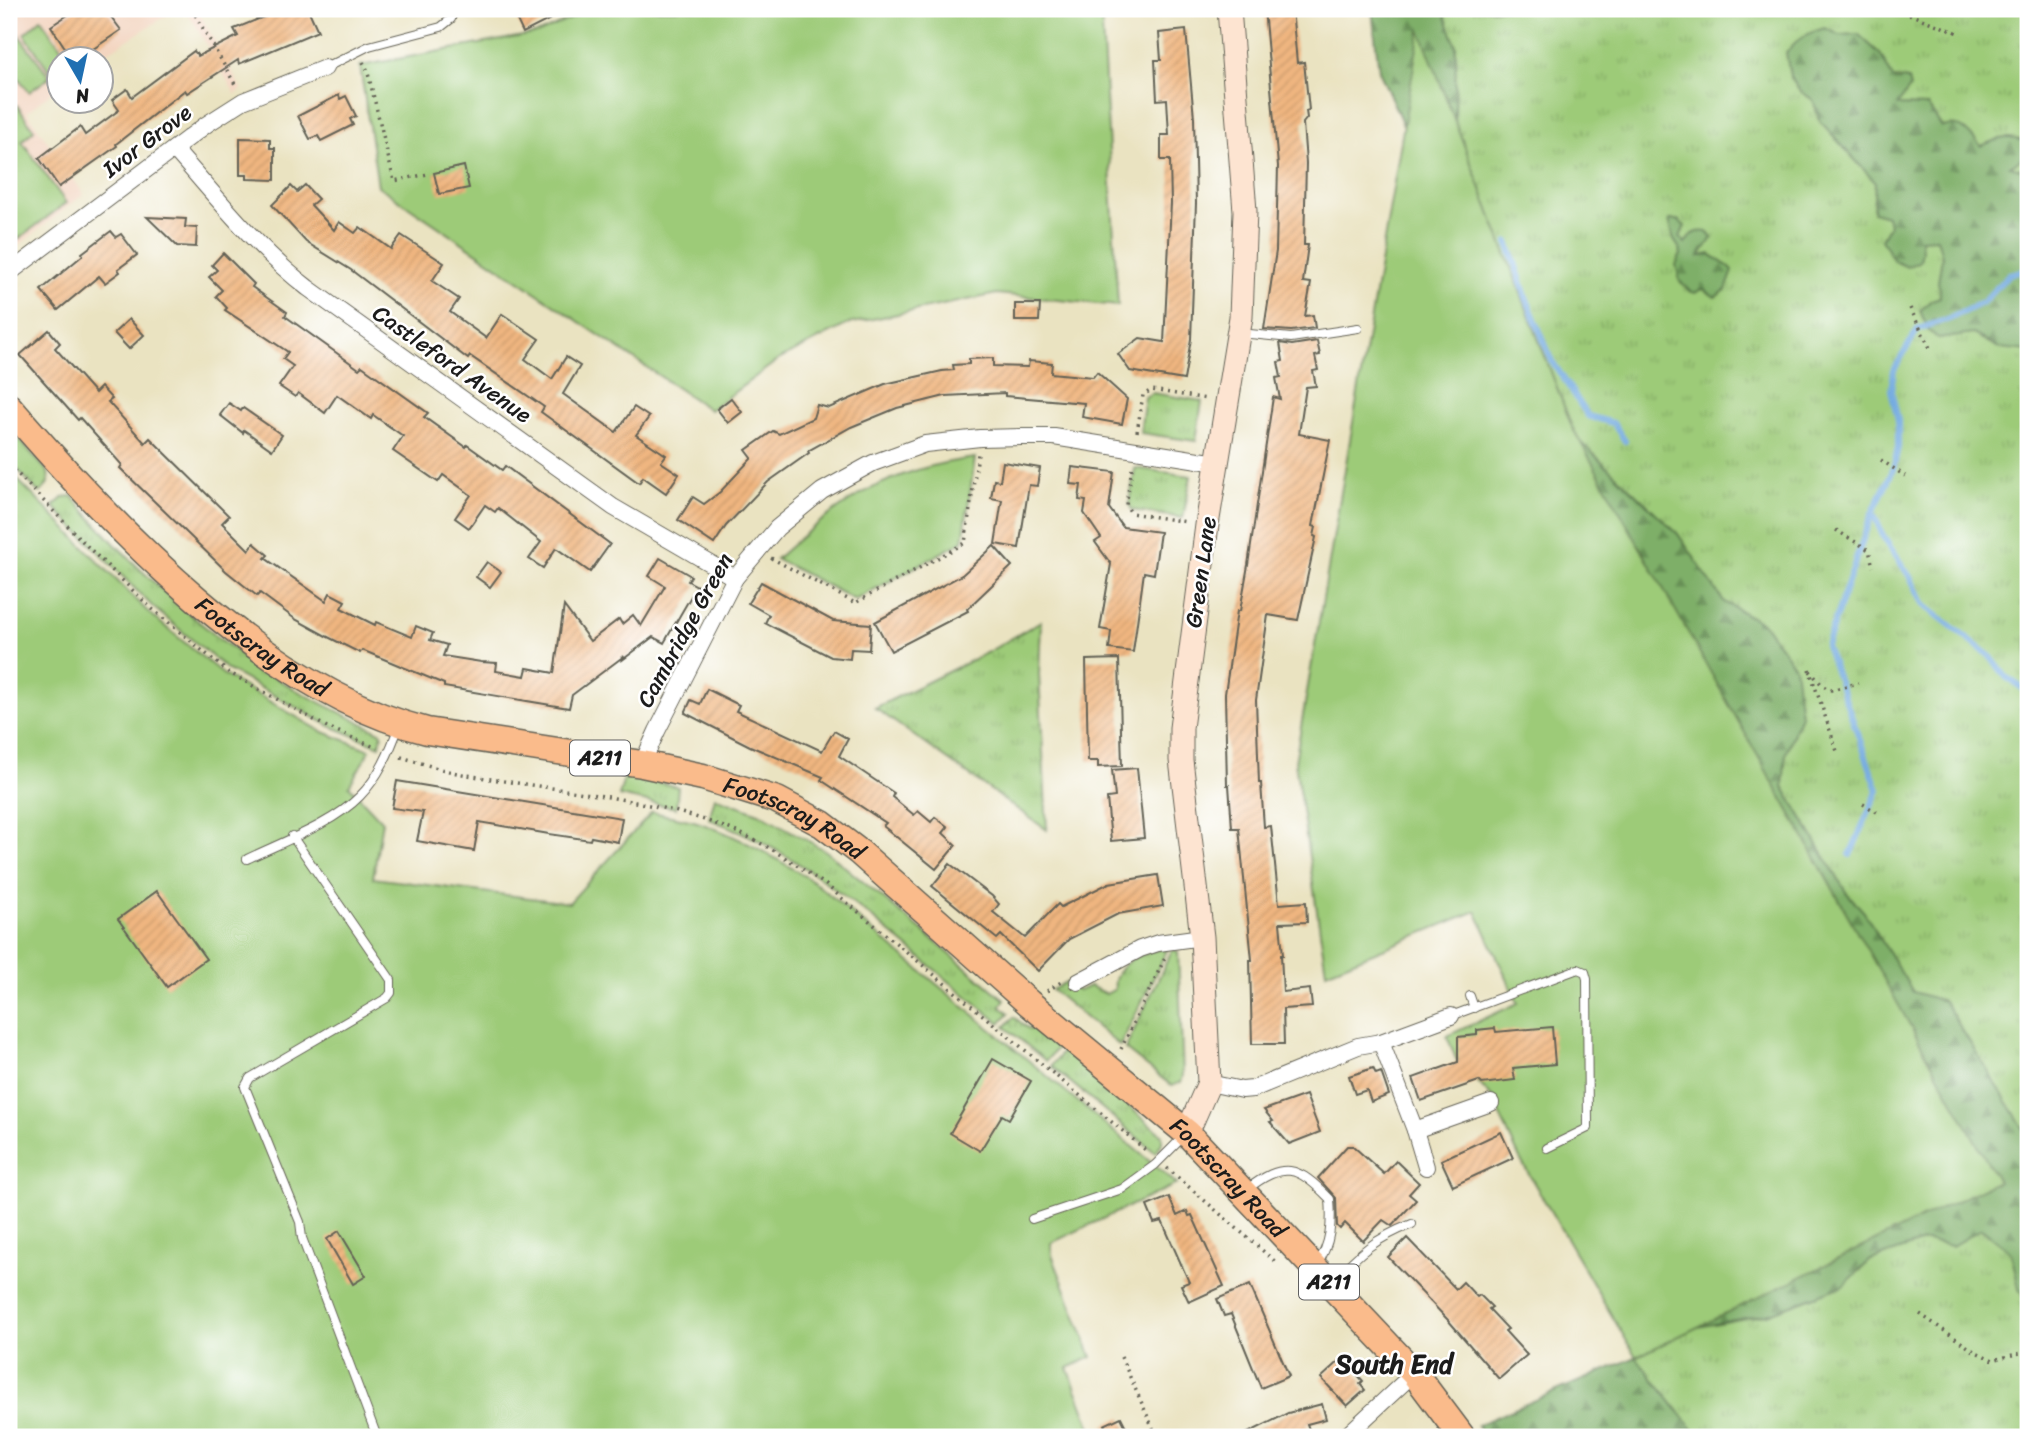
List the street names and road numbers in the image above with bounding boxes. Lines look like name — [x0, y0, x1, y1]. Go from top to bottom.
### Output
street label: Ivor Grove — [92, 93, 201, 189]
street label: Castleford Avenue — [363, 293, 541, 435]
street label: Green Lane — [1173, 513, 1229, 630]
street label: Cambridge Green — [625, 545, 745, 715]
street label: Footscray Road — [186, 585, 338, 710]
road number: A211 — [570, 740, 630, 776]
street label: Footscray Road — [718, 764, 876, 872]
street label: Footscray Road — [1161, 1106, 1299, 1249]
road number: A211 — [1299, 1264, 1359, 1300]

